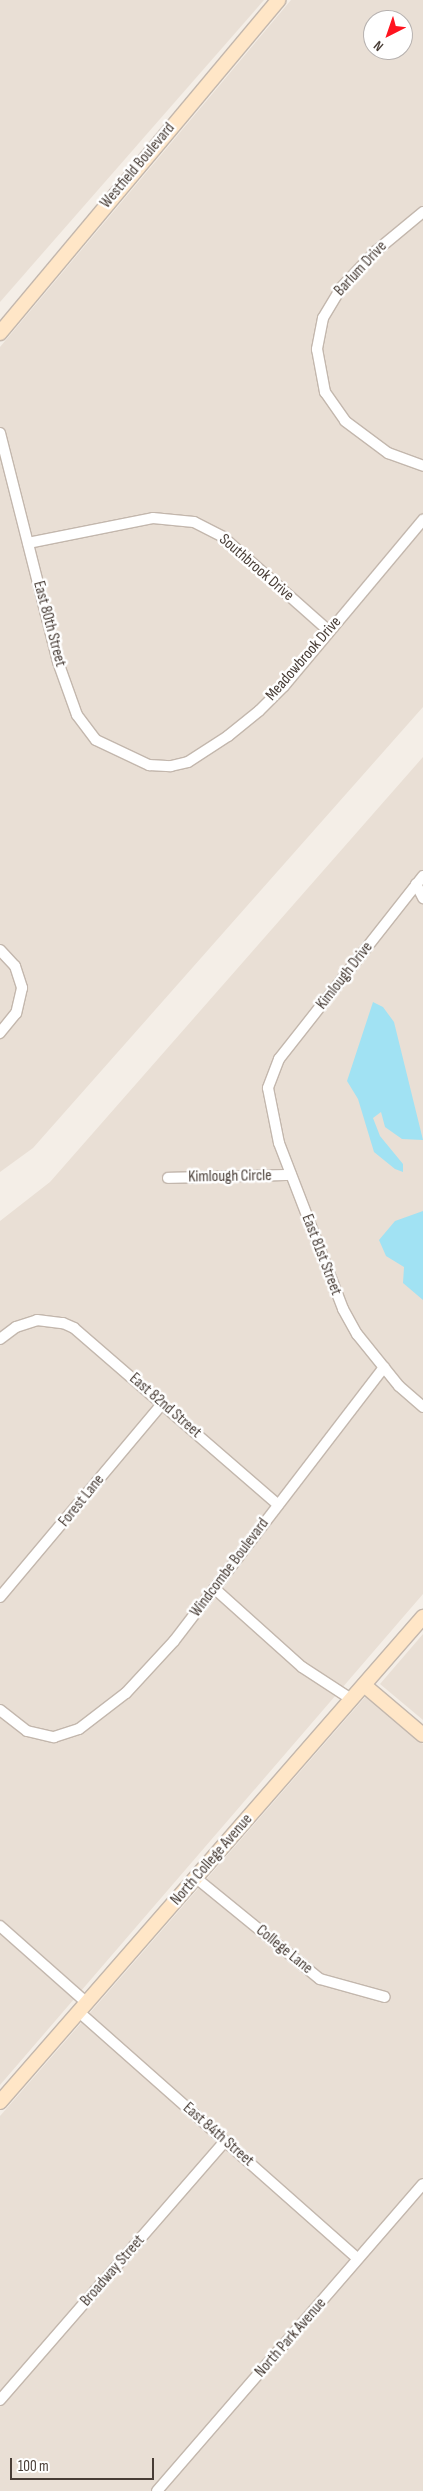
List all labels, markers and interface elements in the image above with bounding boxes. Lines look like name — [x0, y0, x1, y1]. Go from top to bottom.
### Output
north arrow — [363, 10, 413, 60]
text: N — [370, 37, 387, 55]
street label: Westfield Boulevard — [97, 119, 179, 213]
street label: Barlum Drive — [331, 237, 391, 301]
street label: Southbrook Drive — [215, 530, 297, 606]
street label: East 80th Street — [28, 579, 70, 669]
street label: Meadowbrook Drive — [262, 613, 346, 705]
street label: Kimlough Drive — [313, 938, 377, 1014]
street label: Kimlough Circle — [188, 1167, 272, 1187]
street label: East 81st Street — [297, 1212, 345, 1298]
street label: East 82nd Street — [125, 1369, 205, 1443]
street label: Forest Lane — [55, 1471, 109, 1531]
street label: Windcombe Boulevard — [187, 1515, 273, 1621]
street label: North College Avenue — [167, 1810, 257, 1910]
street label: College Lane — [252, 1921, 316, 1979]
street label: East 84th Street — [179, 2099, 257, 2171]
street label: Broadway Street — [77, 2231, 149, 2311]
street label: North Park Avenue — [251, 2294, 331, 2382]
scale bar — [12, 2448, 156, 2480]
text: 100 m — [18, 2457, 49, 2476]

